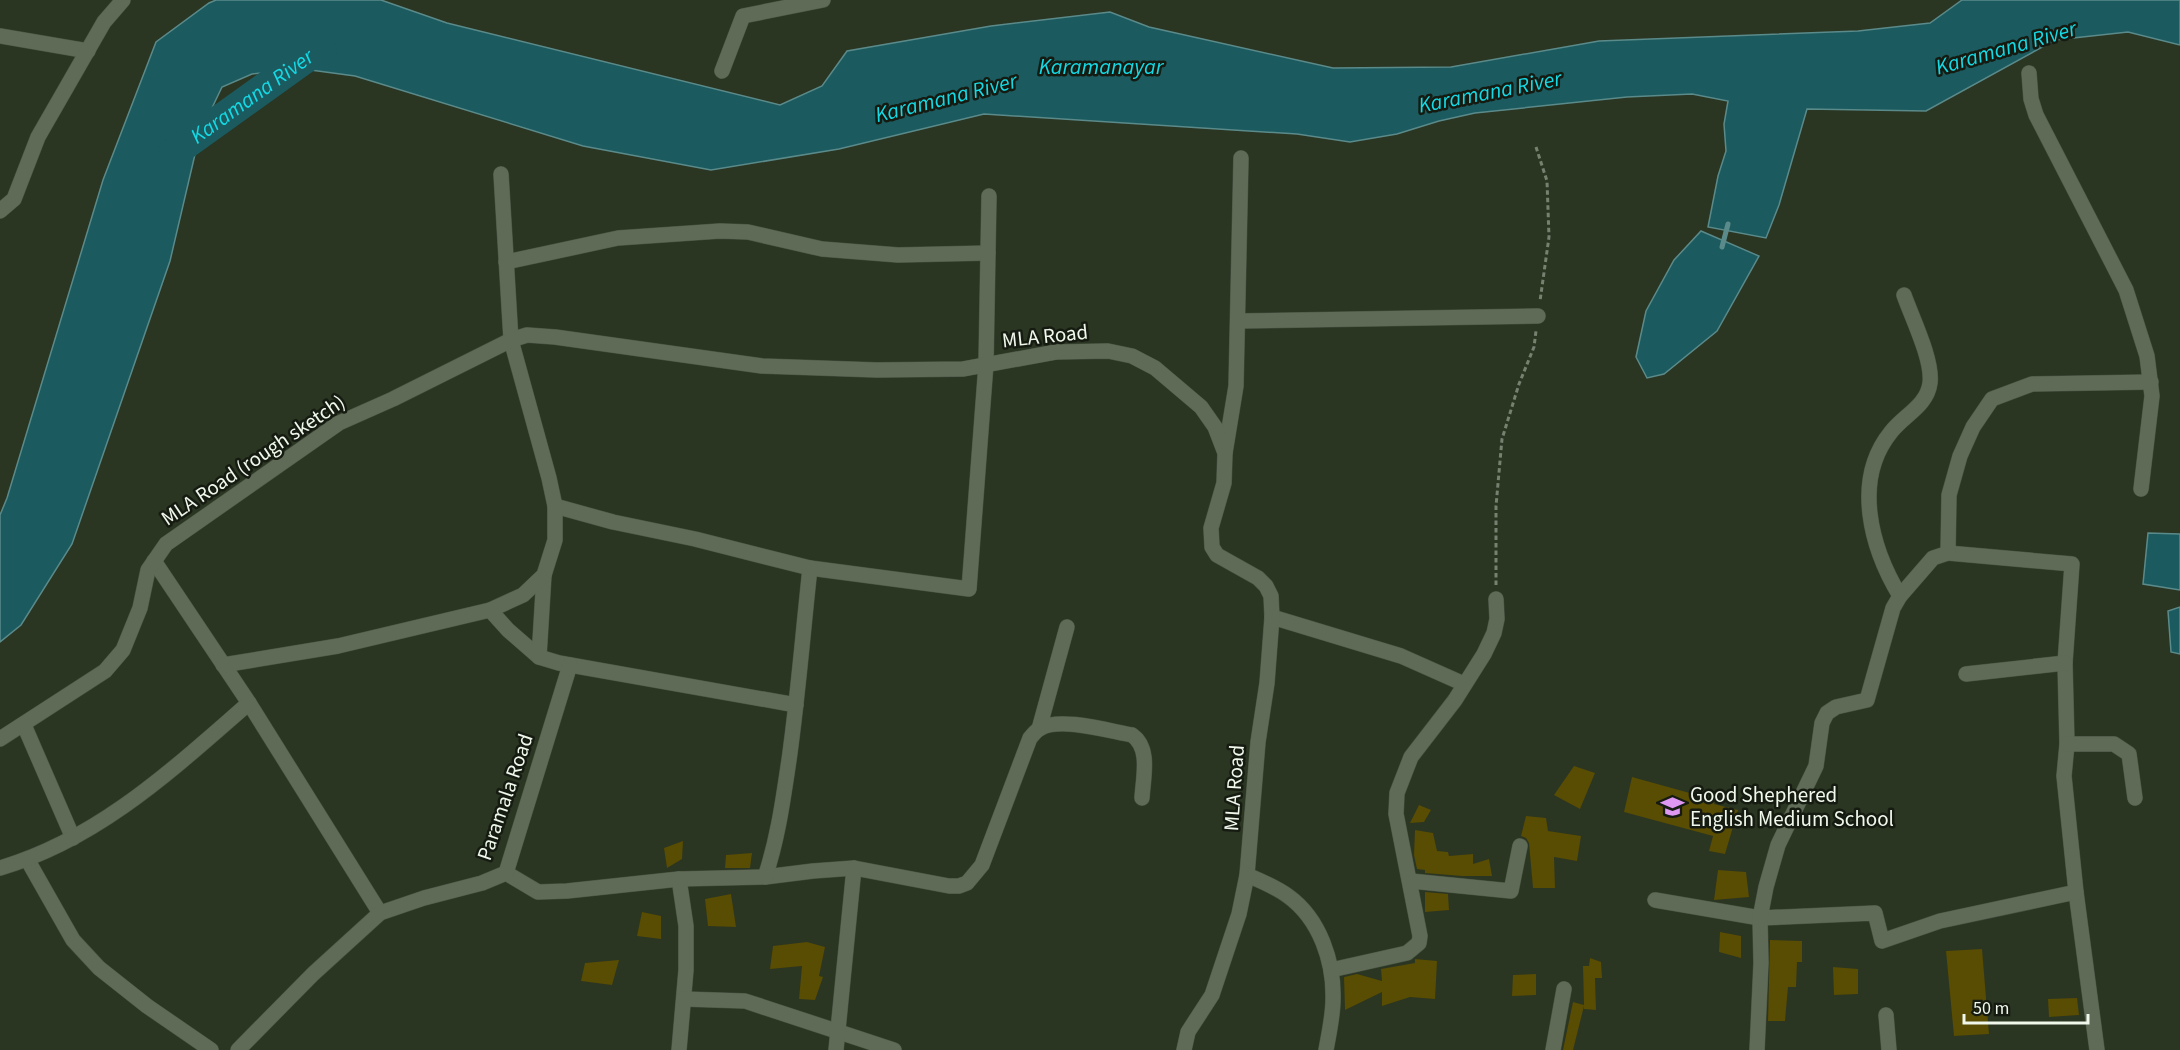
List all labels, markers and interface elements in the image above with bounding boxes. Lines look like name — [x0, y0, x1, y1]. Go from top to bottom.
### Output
water label: Karamana River — [1932, 12, 2082, 83]
water label: Karamana River — [184, 40, 322, 152]
water label: Karamanayar — [1039, 51, 1165, 83]
water label: Karamana River — [1416, 62, 1566, 122]
water label: Karamana River — [872, 65, 1022, 131]
street label: MLA Road — [1001, 317, 1089, 355]
street label: MLA Road (rough sketch) — [155, 387, 351, 533]
street label: Paramala Road — [469, 730, 541, 864]
street label: MLA Road — [1216, 744, 1252, 832]
place label: Good Shephered English Medium School — [1690, 780, 1894, 834]
school or university icon: Good Shephered English Medium School — [1659, 794, 1685, 820]
scale bar — [1964, 987, 2088, 1025]
text: 50 m — [1973, 996, 2009, 1021]

